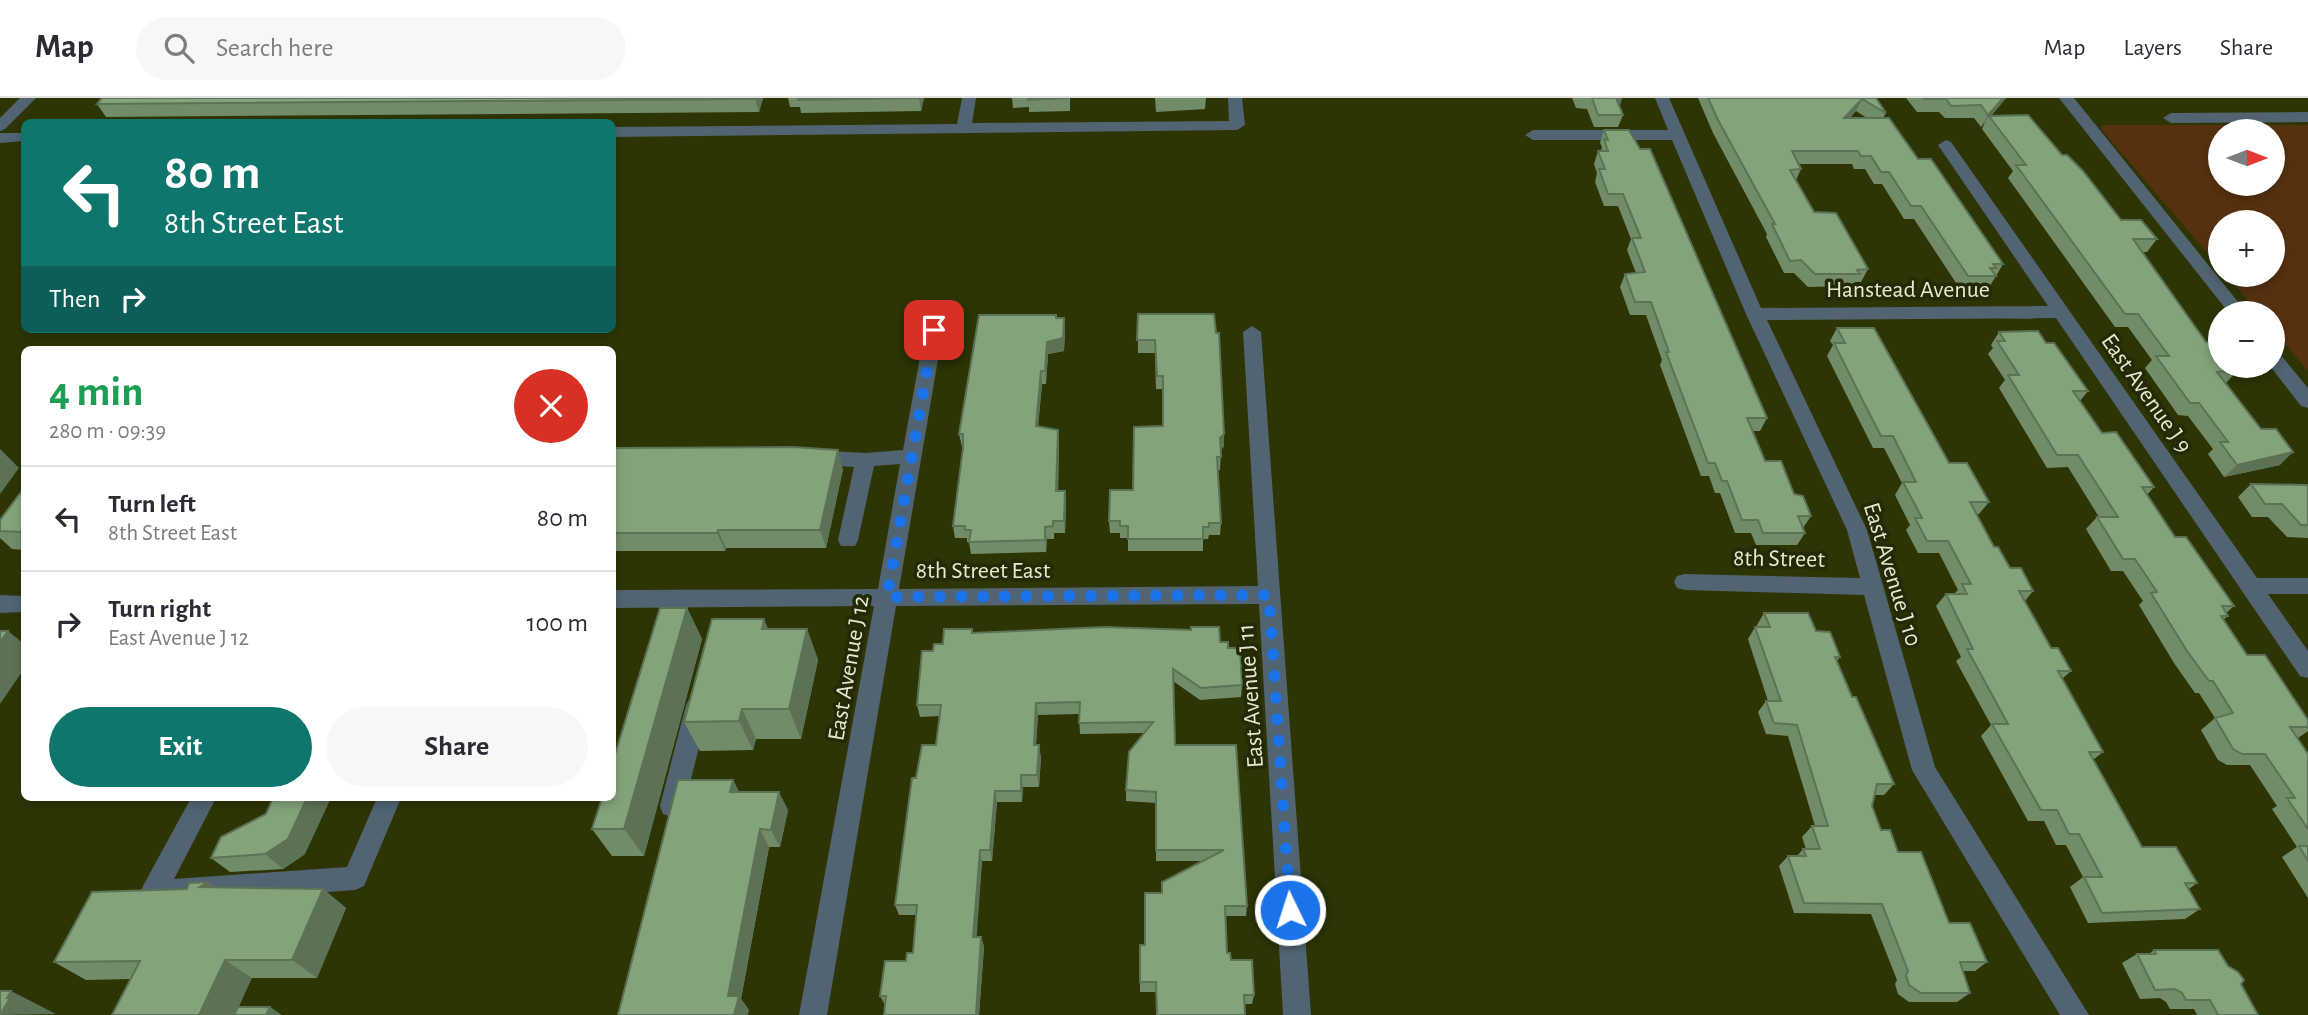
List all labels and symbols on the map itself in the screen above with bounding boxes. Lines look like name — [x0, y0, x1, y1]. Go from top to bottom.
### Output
north arrow — [2208, 119, 2286, 196]
street label: Hanstead Avenue — [1826, 278, 1990, 302]
pin — [904, 300, 964, 360]
street label: East Avenue J 9 — [2096, 330, 2196, 458]
street label: East Avenue J 10 — [1859, 500, 1925, 649]
street label: 8th Street — [1733, 546, 1826, 572]
street label: 8th Street East — [916, 559, 1051, 583]
street label: East Avenue J 12 — [824, 594, 874, 743]
street label: East Avenue J 11 — [1234, 623, 1268, 769]
position arrow — [1253, 873, 1327, 947]

